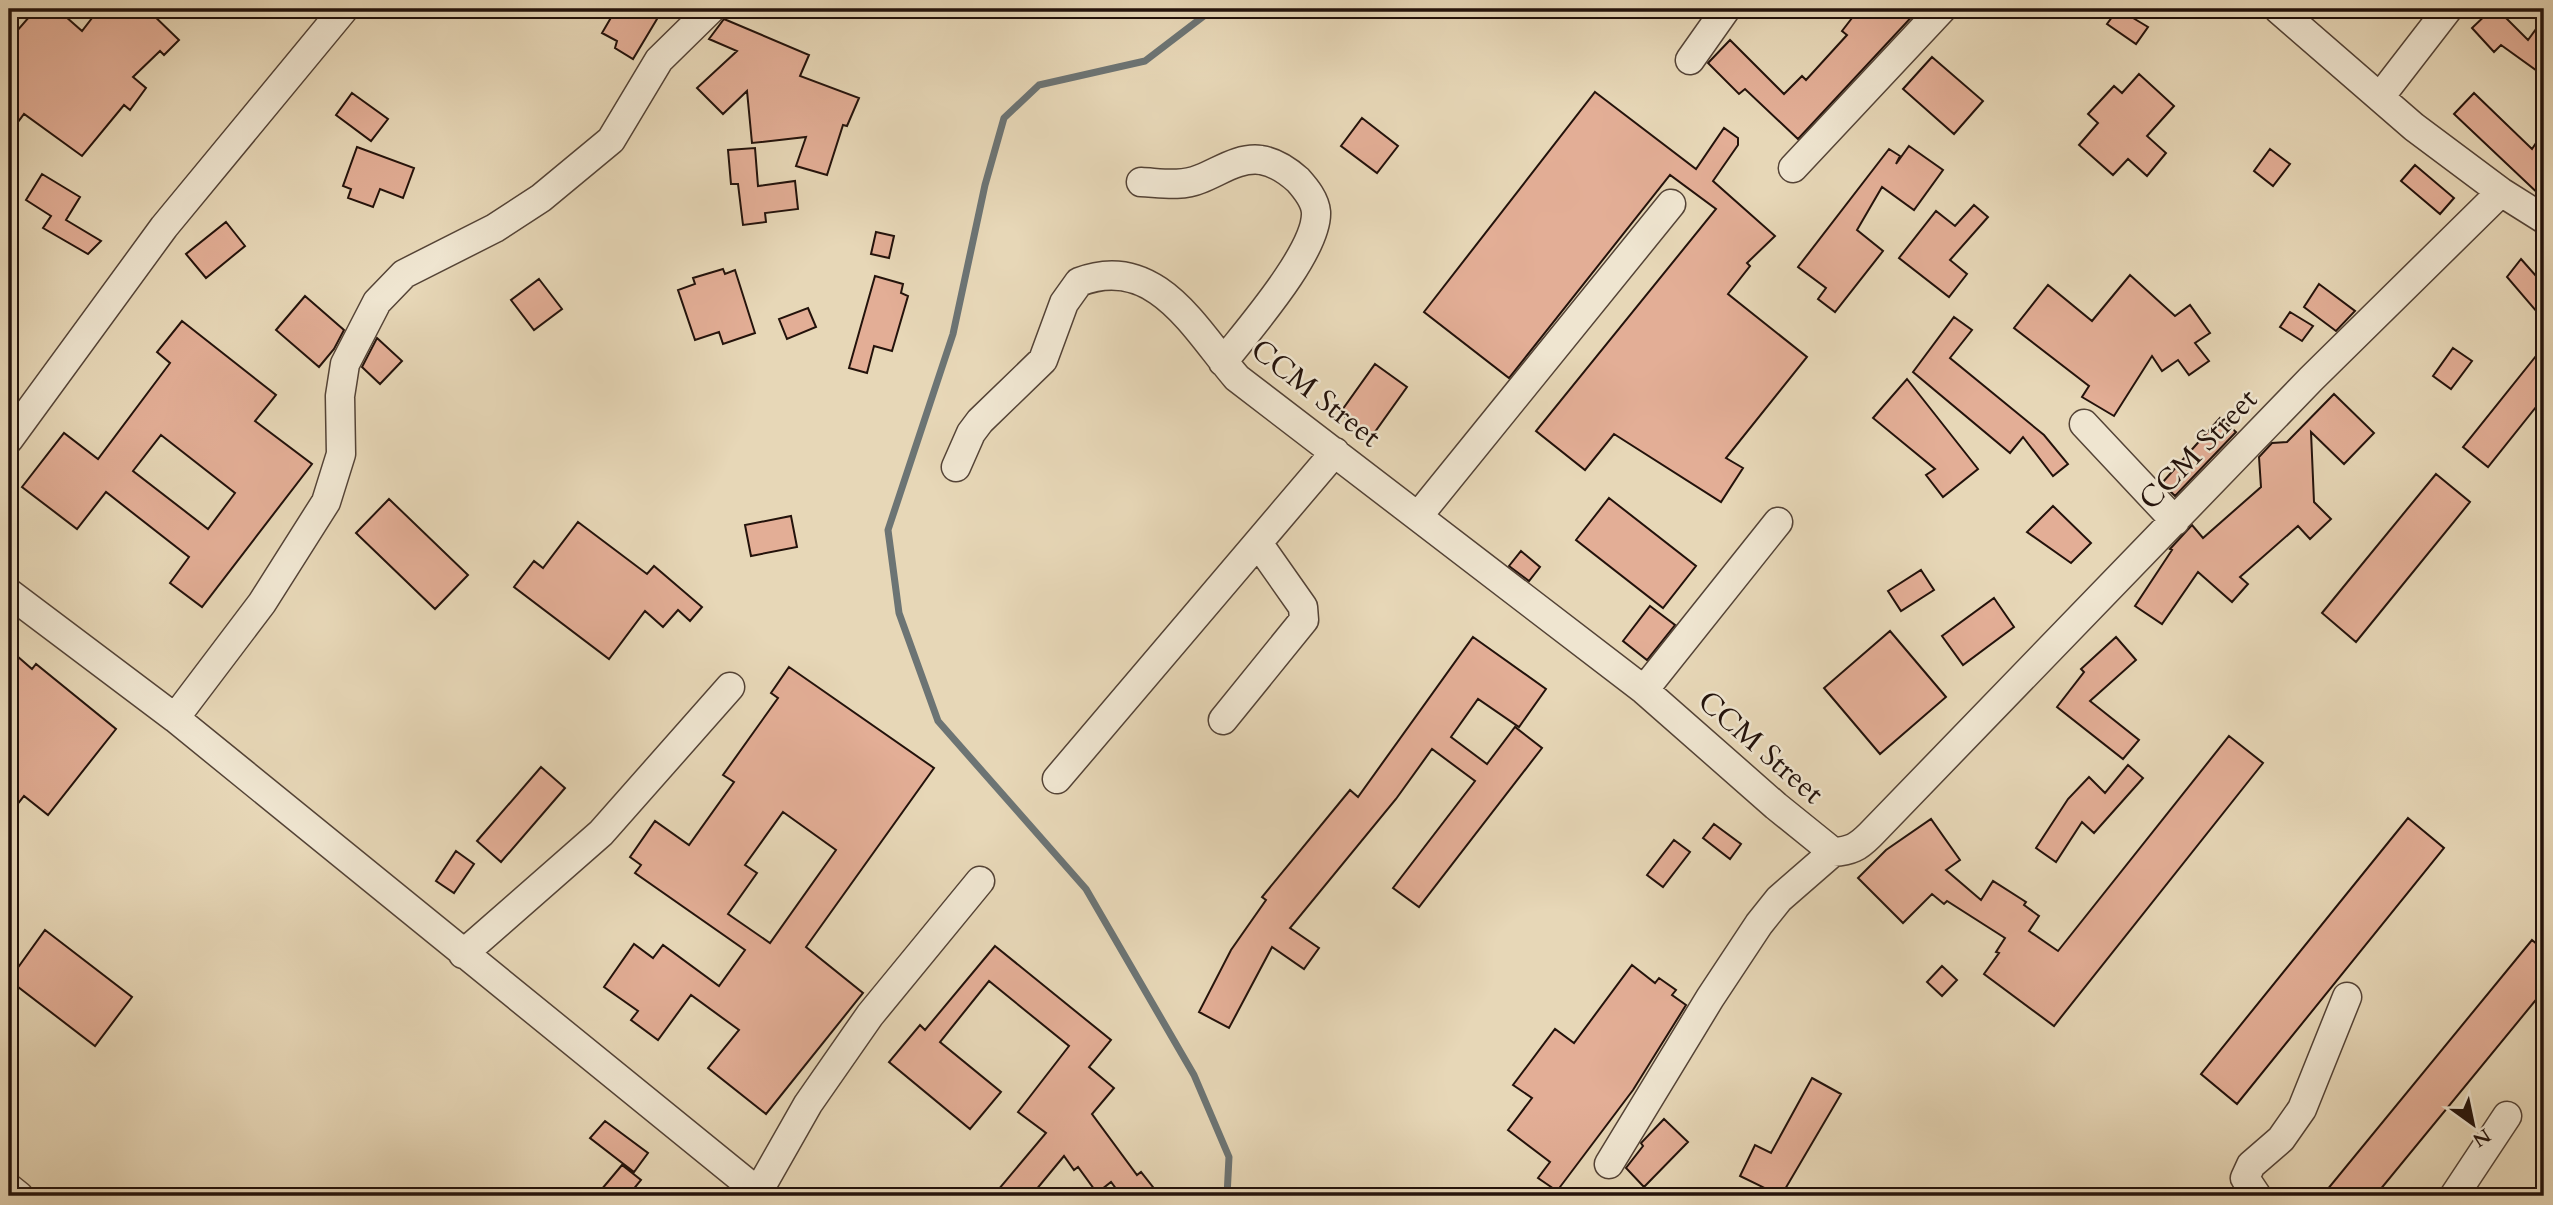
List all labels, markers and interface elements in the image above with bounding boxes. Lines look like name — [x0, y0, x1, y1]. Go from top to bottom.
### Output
street label: CCM Street — [1242, 330, 1390, 457]
street label: CCM Street — [2130, 379, 2267, 519]
street label: CCM Street — [1689, 681, 1833, 814]
north arrow — [2438, 1090, 2508, 1160]
text: N — [2467, 1122, 2496, 1153]

